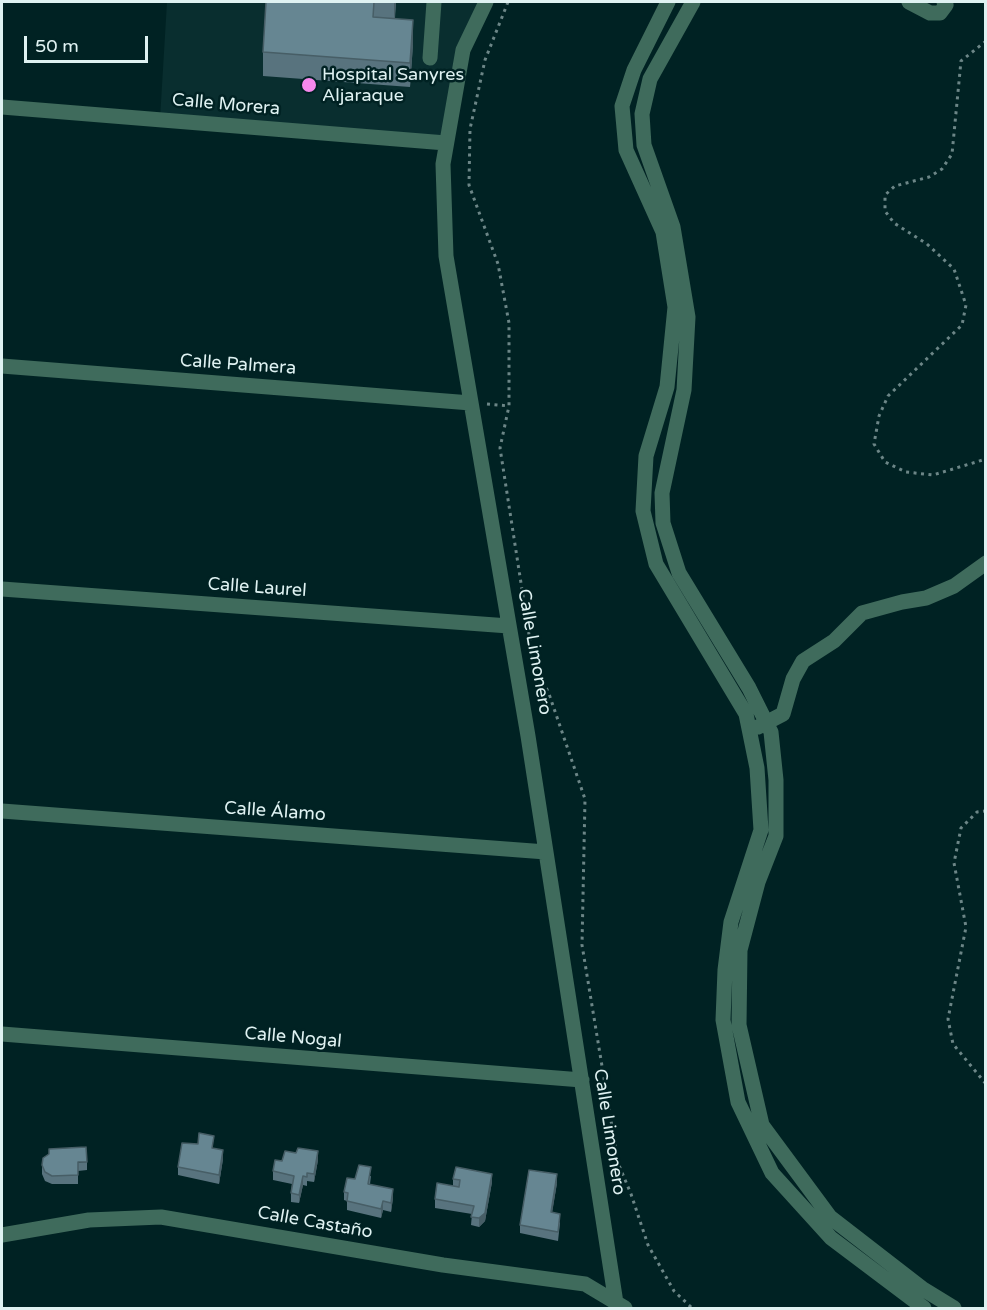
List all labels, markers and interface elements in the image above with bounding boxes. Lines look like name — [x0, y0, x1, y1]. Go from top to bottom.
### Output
scale bar — [27, 24, 152, 62]
text: 50 m — [35, 35, 79, 57]
place label: Hospital Sanyres Aljaraque — [322, 64, 464, 106]
marker: Hospital Sanyres Aljaraque — [300, 76, 318, 94]
street label: Calle Morera — [171, 90, 281, 120]
street label: Calle Palmera — [179, 350, 297, 380]
street label: Calle Laurel — [207, 574, 307, 602]
street label: Calle Limonero — [512, 587, 556, 717]
street label: Calle Álamo — [223, 798, 327, 826]
street label: Calle Nogal — [243, 1023, 343, 1053]
street label: Calle Limonero — [588, 1067, 630, 1197]
street label: Calle Castaño — [256, 1202, 374, 1244]

